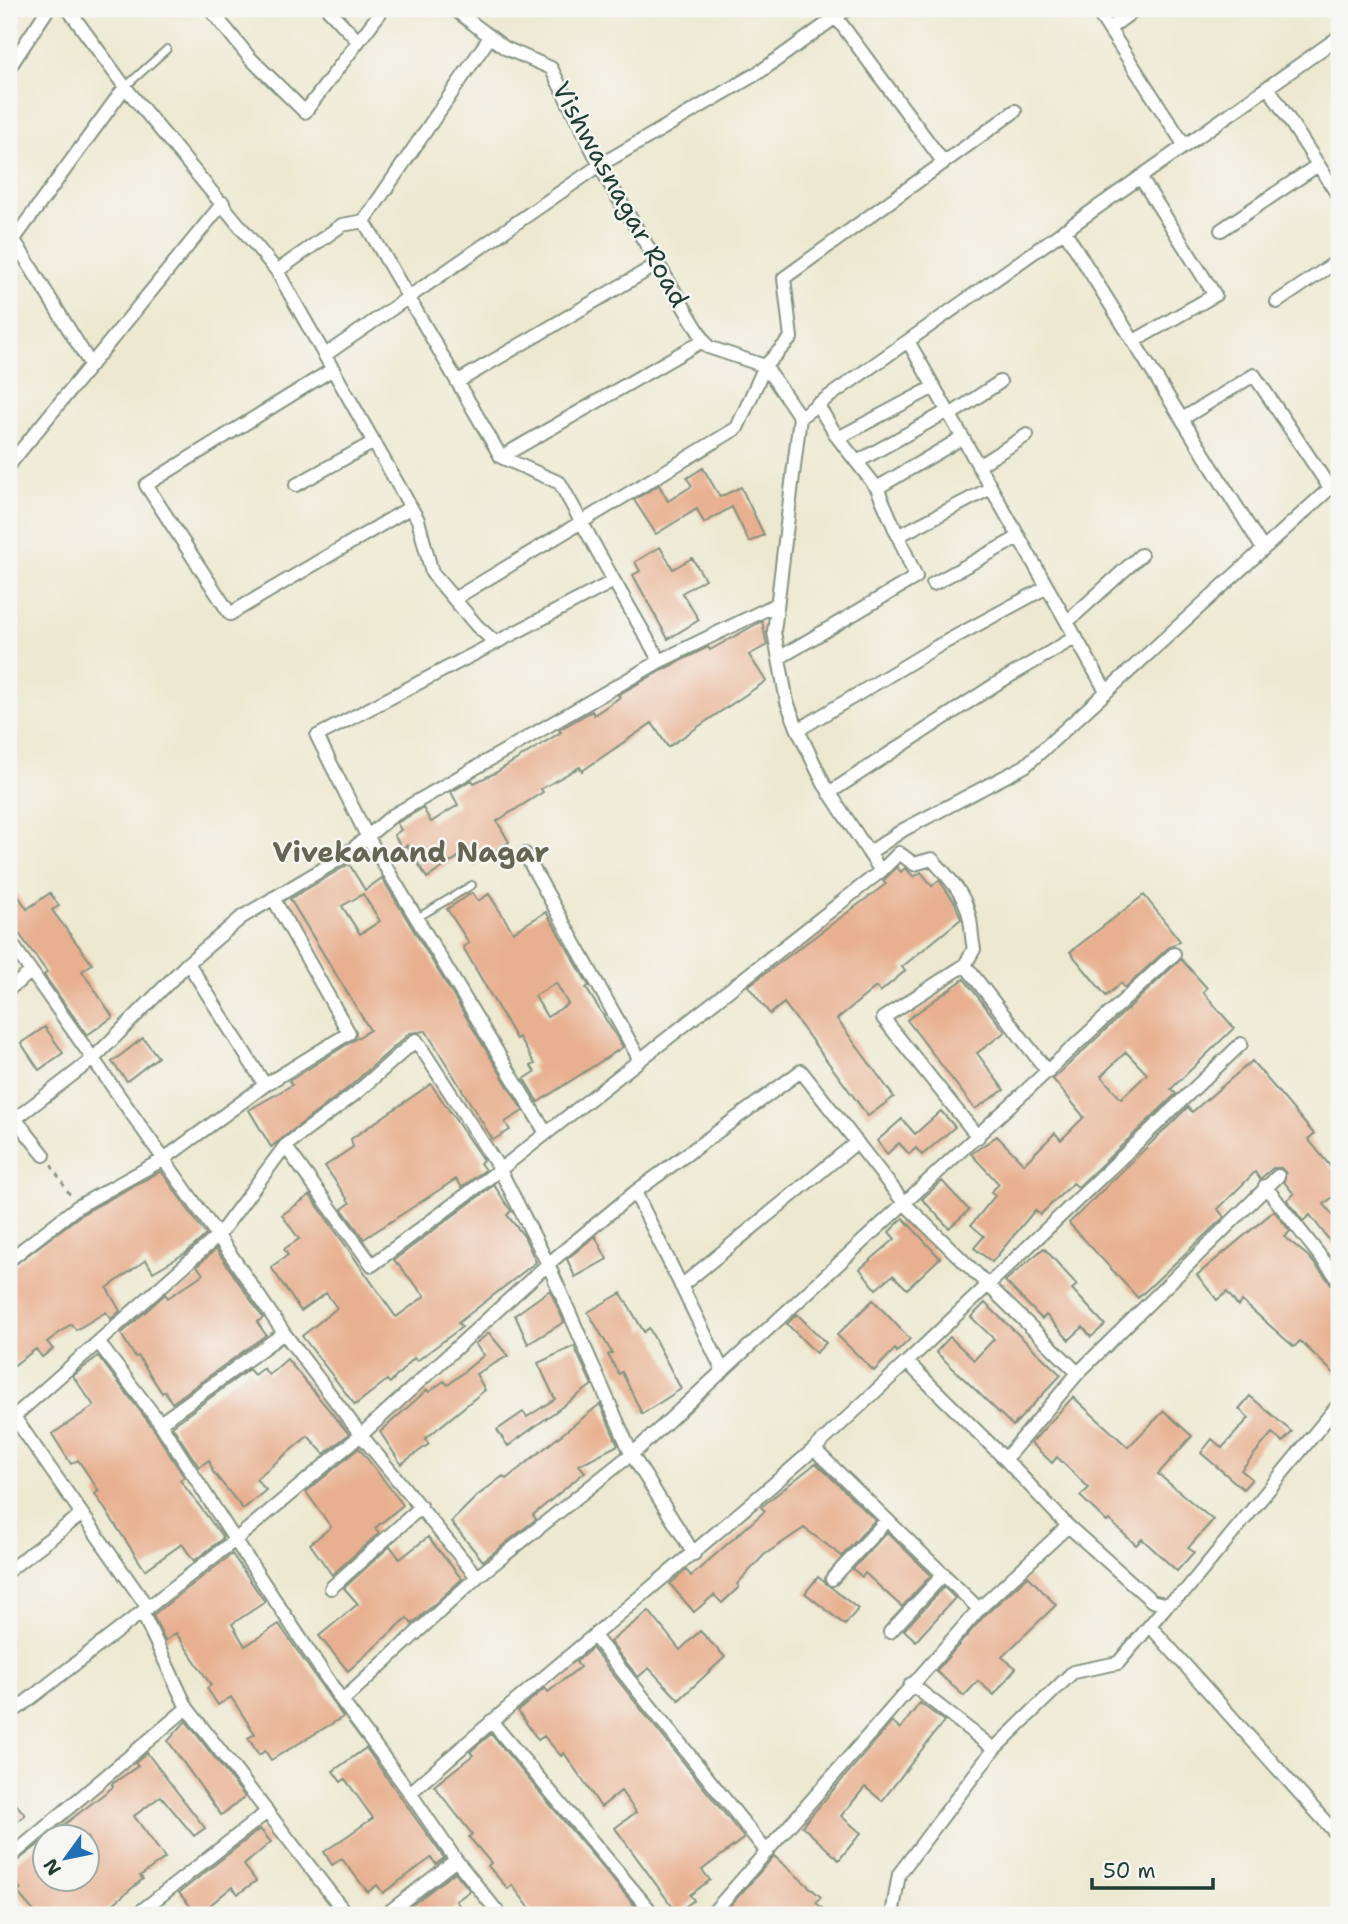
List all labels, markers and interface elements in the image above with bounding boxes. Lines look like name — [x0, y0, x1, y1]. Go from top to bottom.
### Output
street label: Vishwasnagar Road — [544, 75, 698, 313]
district label: Vivekanand Nagar — [273, 833, 549, 871]
north arrow — [32, 1822, 102, 1892]
scale bar — [1092, 1847, 1213, 1891]
text: N — [38, 1854, 67, 1880]
text: 50 m — [1103, 1857, 1156, 1885]

